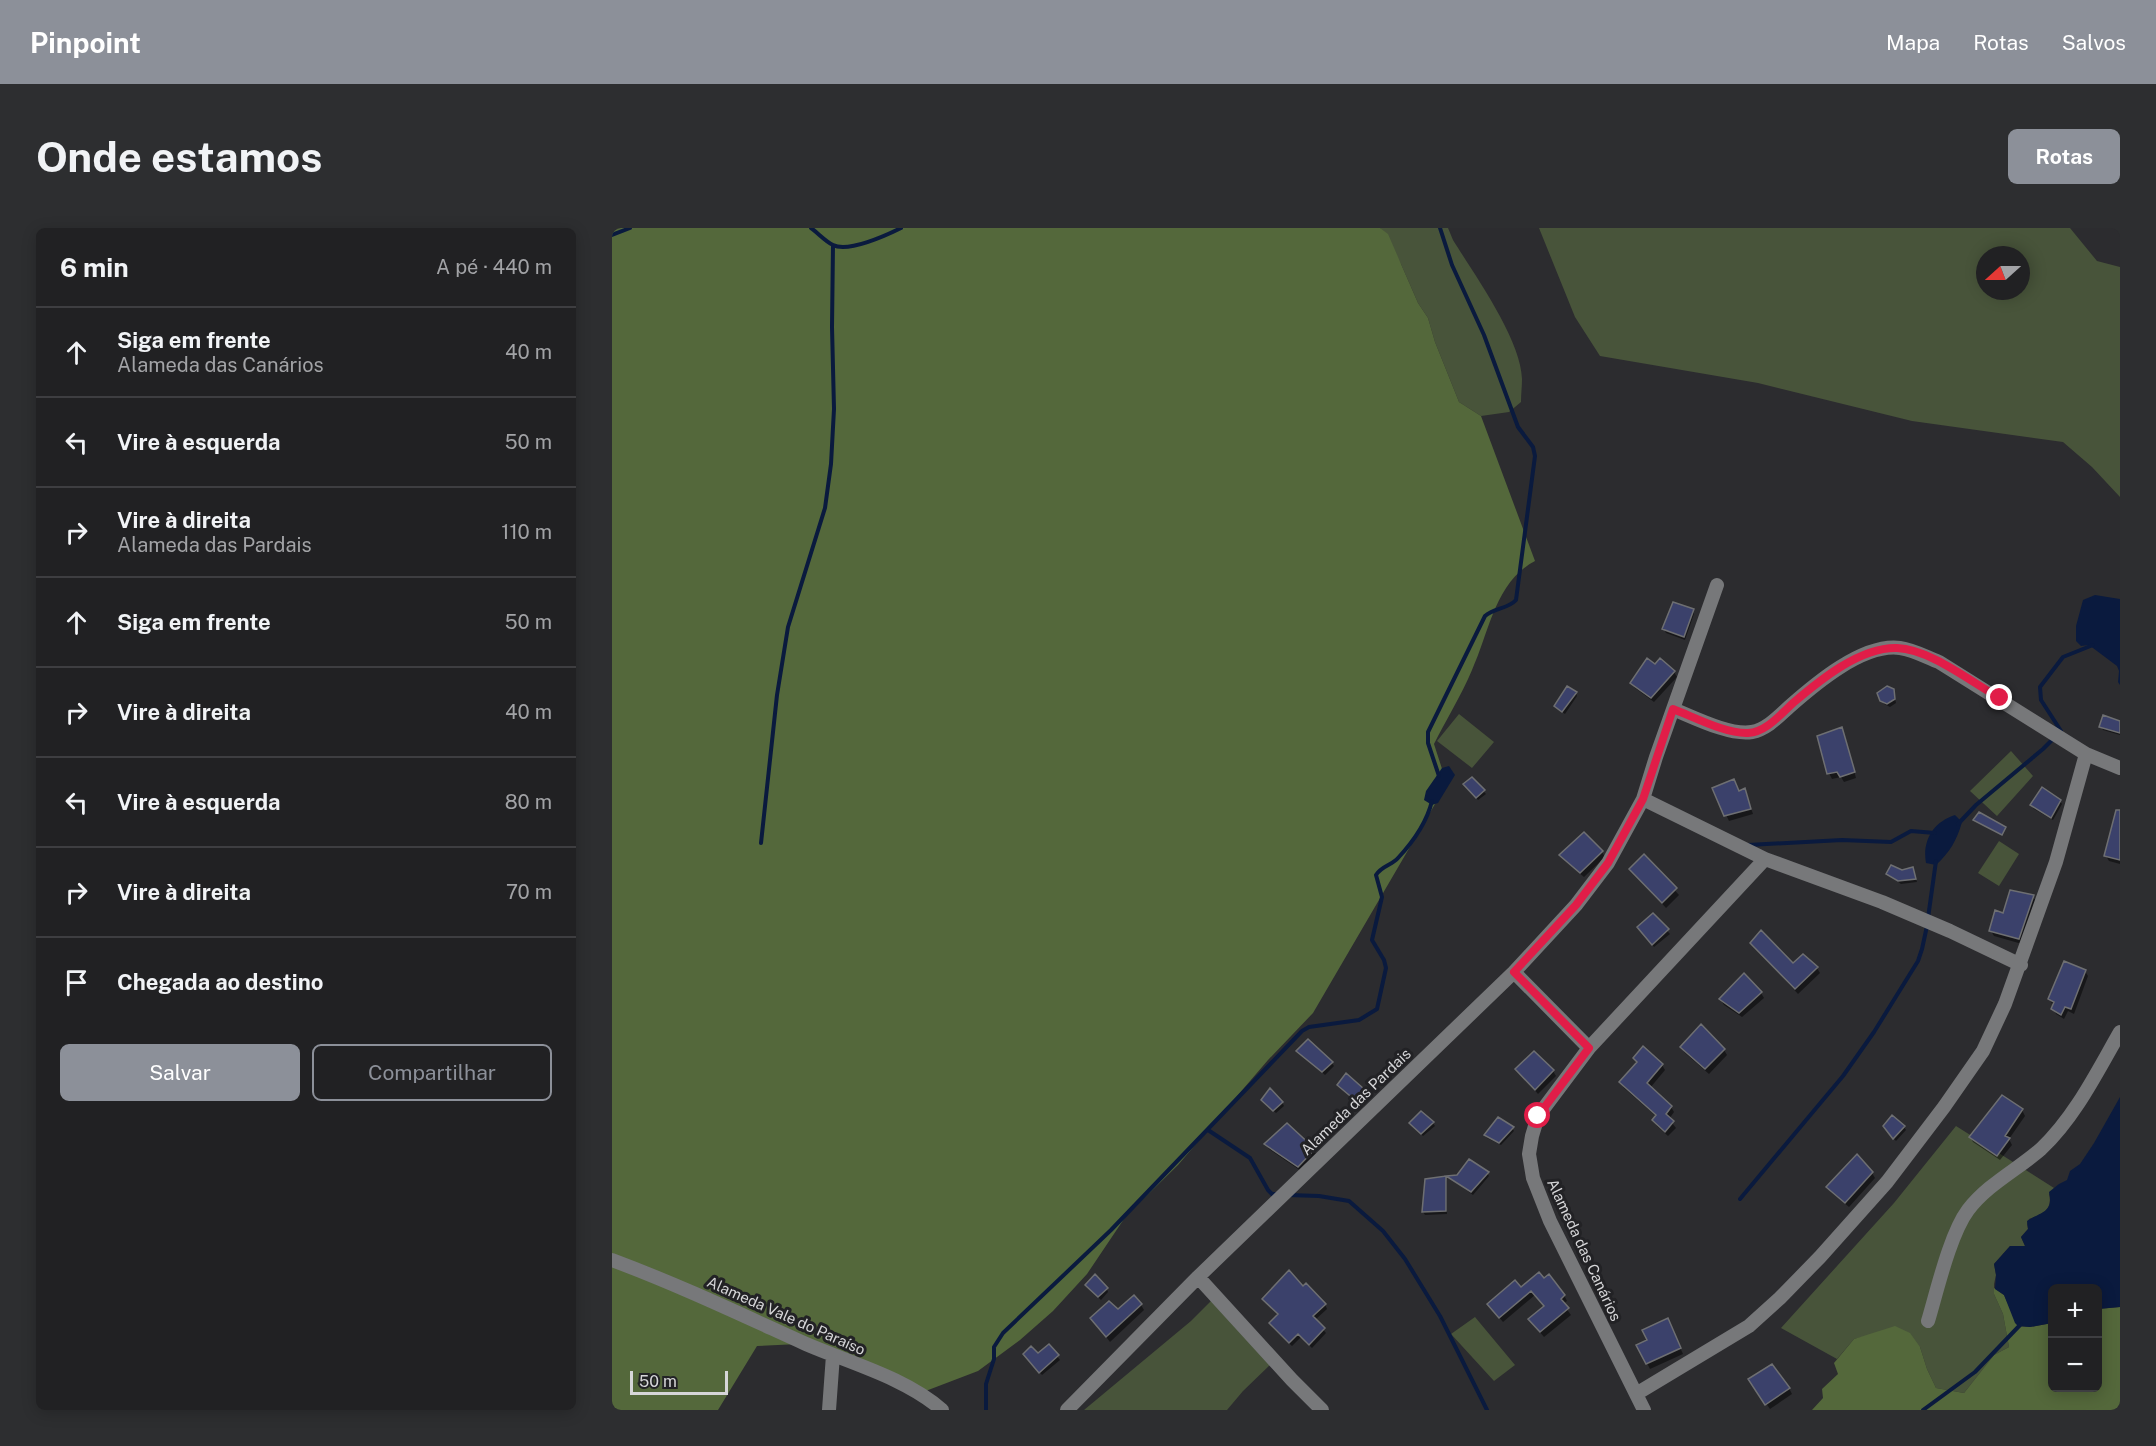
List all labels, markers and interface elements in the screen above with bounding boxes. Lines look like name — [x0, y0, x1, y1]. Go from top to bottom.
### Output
text: Pinpoint — [30, 26, 141, 59]
text: Mapa — [1886, 30, 1940, 55]
text: Rotas — [1973, 30, 2029, 55]
text: Salvos — [2062, 30, 2126, 55]
button: Rotas — [2008, 129, 2120, 184]
text: Onde estamos — [36, 132, 322, 181]
north arrow — [1976, 246, 2030, 300]
text: 6 min — [60, 252, 129, 283]
text: A pé · 440 m — [436, 255, 552, 279]
text: Siga em frente — [117, 327, 271, 353]
icon: ahead — [60, 336, 93, 369]
text: 40 m — [505, 340, 552, 364]
text: Alameda das Canários — [117, 353, 324, 377]
icon: left — [60, 426, 93, 459]
text: Vire à esquerda — [117, 429, 281, 455]
text: 50 m — [505, 430, 552, 454]
text: Vire à direita — [117, 507, 251, 533]
icon: right — [60, 516, 93, 549]
text: 110 m — [501, 520, 552, 544]
text: Alameda das Pardais — [117, 533, 312, 557]
icon: ahead — [60, 606, 93, 639]
text: Siga em frente — [117, 609, 271, 635]
text: 50 m — [505, 610, 552, 634]
route end — [1986, 684, 2012, 710]
icon: right — [60, 696, 93, 729]
text: Vire à direita — [117, 699, 251, 725]
text: 40 m — [505, 700, 552, 724]
icon: left — [60, 786, 93, 819]
text: Vire à esquerda — [117, 789, 281, 815]
text: 80 m — [505, 790, 552, 814]
icon: right — [60, 876, 93, 909]
text: Vire à direita — [117, 879, 251, 905]
text: 70 m — [506, 880, 552, 904]
icon: arrive — [60, 966, 93, 999]
text: Chegada ao destino — [117, 969, 323, 995]
button: Salvar — [60, 1044, 300, 1101]
button: Compartilhar — [312, 1044, 552, 1101]
street label: Alameda das Pardais — [1297, 1045, 1414, 1158]
route start — [1524, 1102, 1550, 1128]
street label: Alameda das Canários — [1544, 1176, 1625, 1324]
street label: Alameda Vale do Paraíso — [704, 1273, 868, 1358]
map controls — [2048, 1284, 2102, 1392]
button: + — [2048, 1284, 2102, 1338]
button: − — [2048, 1338, 2102, 1392]
scale bar — [630, 1368, 728, 1396]
text: 50 m — [639, 1372, 677, 1391]

